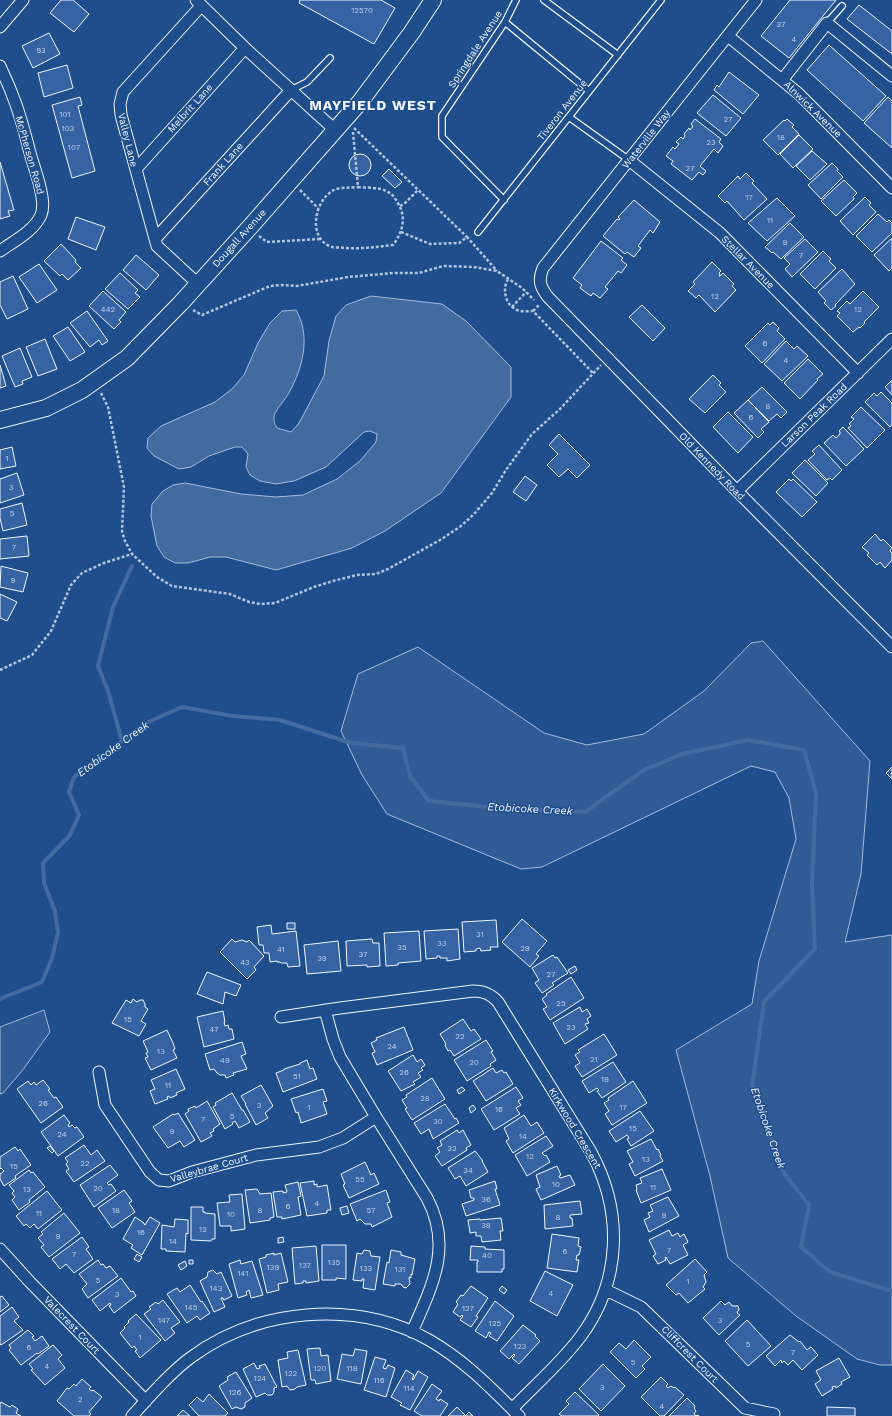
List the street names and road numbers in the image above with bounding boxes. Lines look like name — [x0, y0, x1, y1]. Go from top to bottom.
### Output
street label: Springdale Avenue — [446, 8, 504, 90]
street label: Tiveron Avenue — [535, 77, 589, 143]
street label: Alnwick Avenue — [782, 79, 844, 140]
street label: Melbrit Lane — [165, 81, 215, 135]
street label: Waterville Way — [620, 107, 673, 171]
street label: Valley Lane — [116, 112, 140, 168]
street label: McPherson Road — [14, 114, 46, 196]
street label: Frank Lane — [201, 140, 245, 188]
street label: Dougall Avenue — [210, 206, 268, 269]
street label: Stellar Avenue — [719, 233, 777, 291]
street label: Larson Peak Road — [779, 381, 849, 449]
street label: Old Kennedy Road — [677, 430, 747, 502]
street label: Kirkwood Crescent — [547, 1086, 604, 1171]
street label: Valleybrae Court — [169, 1151, 250, 1184]
street label: Valecrest Court — [42, 1294, 103, 1357]
street label: Cliffcrest Court — [659, 1323, 721, 1385]

